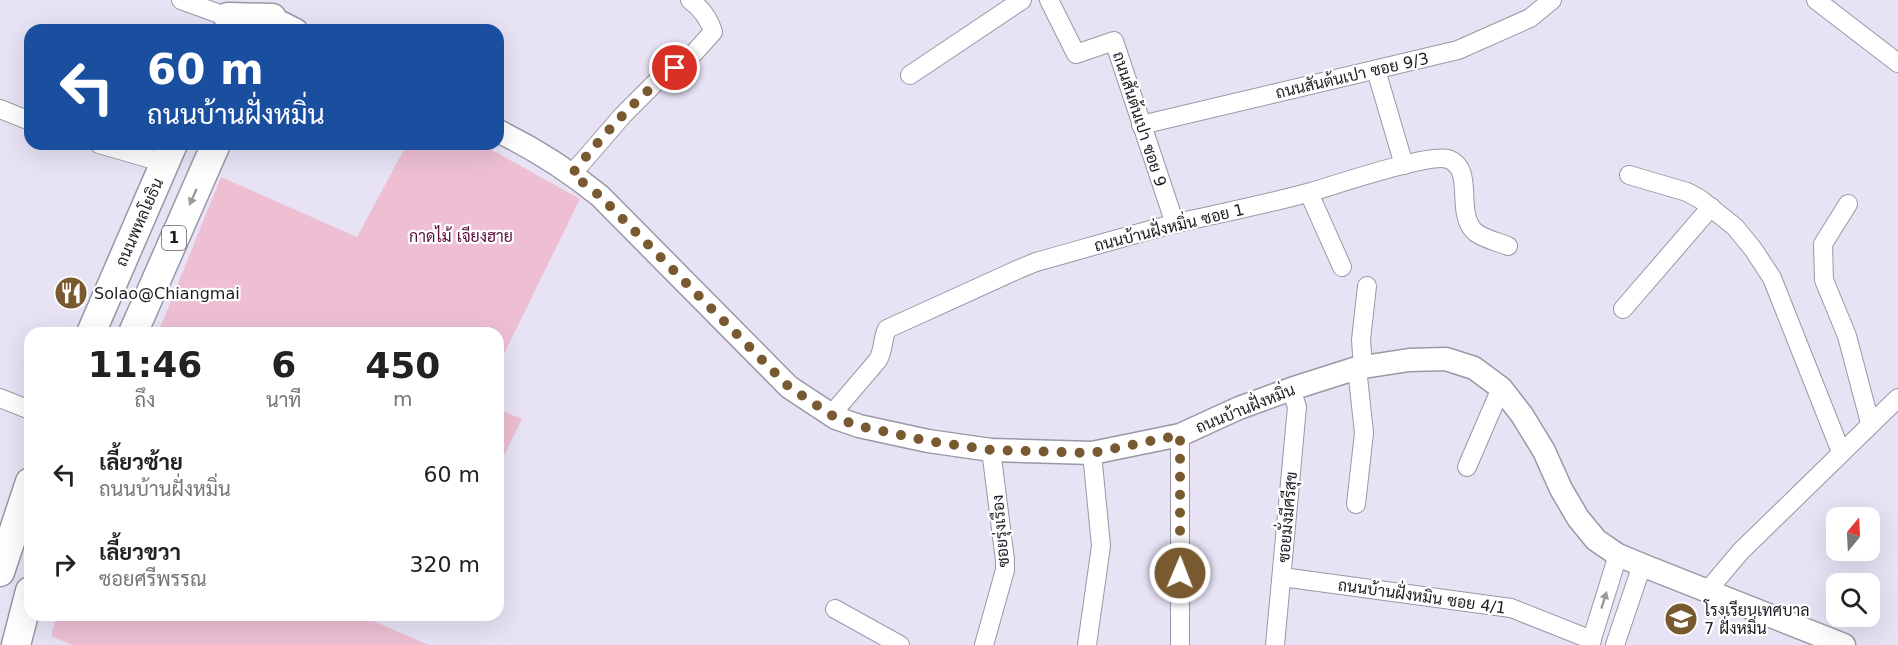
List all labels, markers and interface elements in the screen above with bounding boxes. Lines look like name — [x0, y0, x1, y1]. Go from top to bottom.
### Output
pin — [649, 42, 700, 93]
text: 60 m — [147, 45, 264, 94]
icon: left — [48, 48, 126, 126]
street label: ถนนสันต้นเปา ซอย 9/3 — [1273, 48, 1431, 102]
street label: ถนนสันต้นเปา ซอย 9 — [1109, 49, 1171, 189]
icon: arrive — [658, 51, 691, 84]
text: ถนนบ้านฝั่งหมิ่น — [147, 99, 325, 130]
street label: ถนนพหลโยธิน — [110, 174, 167, 269]
one-way arrow — [188, 189, 197, 206]
street label: ถนนบ้านฝั่งหมิ่น ซอย 1 — [1091, 195, 1246, 255]
park label: กาดไม้ เจียงฮาย — [409, 225, 513, 246]
road number: 1 — [162, 226, 186, 250]
restaurant icon: Solao@Chiangmai — [53, 275, 89, 311]
place label: Solao@Chiangmai — [94, 284, 240, 303]
text: 11:46 — [88, 344, 202, 385]
text: 6 — [271, 344, 296, 385]
text: 450 — [365, 345, 440, 386]
street label: ถนนบ้านฝั่งหมิ่น — [1191, 376, 1298, 437]
text: m — [393, 387, 412, 411]
text: ถึง — [135, 388, 155, 412]
text: นาที — [266, 388, 302, 412]
text: เลี้ยวซ้าย — [99, 450, 183, 475]
icon: left — [48, 458, 81, 491]
text: 60 m — [424, 462, 480, 487]
street label: ซอยมั่งมีศรีสุข — [1270, 470, 1303, 564]
text: ถนนบ้านฝั่งหมิ่น — [99, 477, 231, 501]
street label: ซอยรุ่งเรือง — [987, 494, 1015, 568]
north arrow — [1826, 507, 1880, 561]
map controls — [1826, 507, 1880, 627]
text: เลี้ยวขวา — [99, 540, 181, 565]
position arrow — [1148, 541, 1212, 605]
icon: right — [48, 548, 81, 581]
text: 320 m — [410, 552, 480, 577]
text: ซอยศรีพรรณ — [99, 567, 207, 591]
street label: ถนนบ้านฝั่งหมิน ซอย 4/1 — [1337, 571, 1508, 618]
button: search — [1826, 573, 1880, 627]
one-way arrow — [1600, 591, 1609, 609]
place label: โรงเรียนเทศบาล 7 ฝั่งหมิ่น — [1703, 599, 1810, 638]
school or university icon: โรงเรียนเทศบาล 7 ฝั่งหมิ่น — [1663, 601, 1699, 637]

